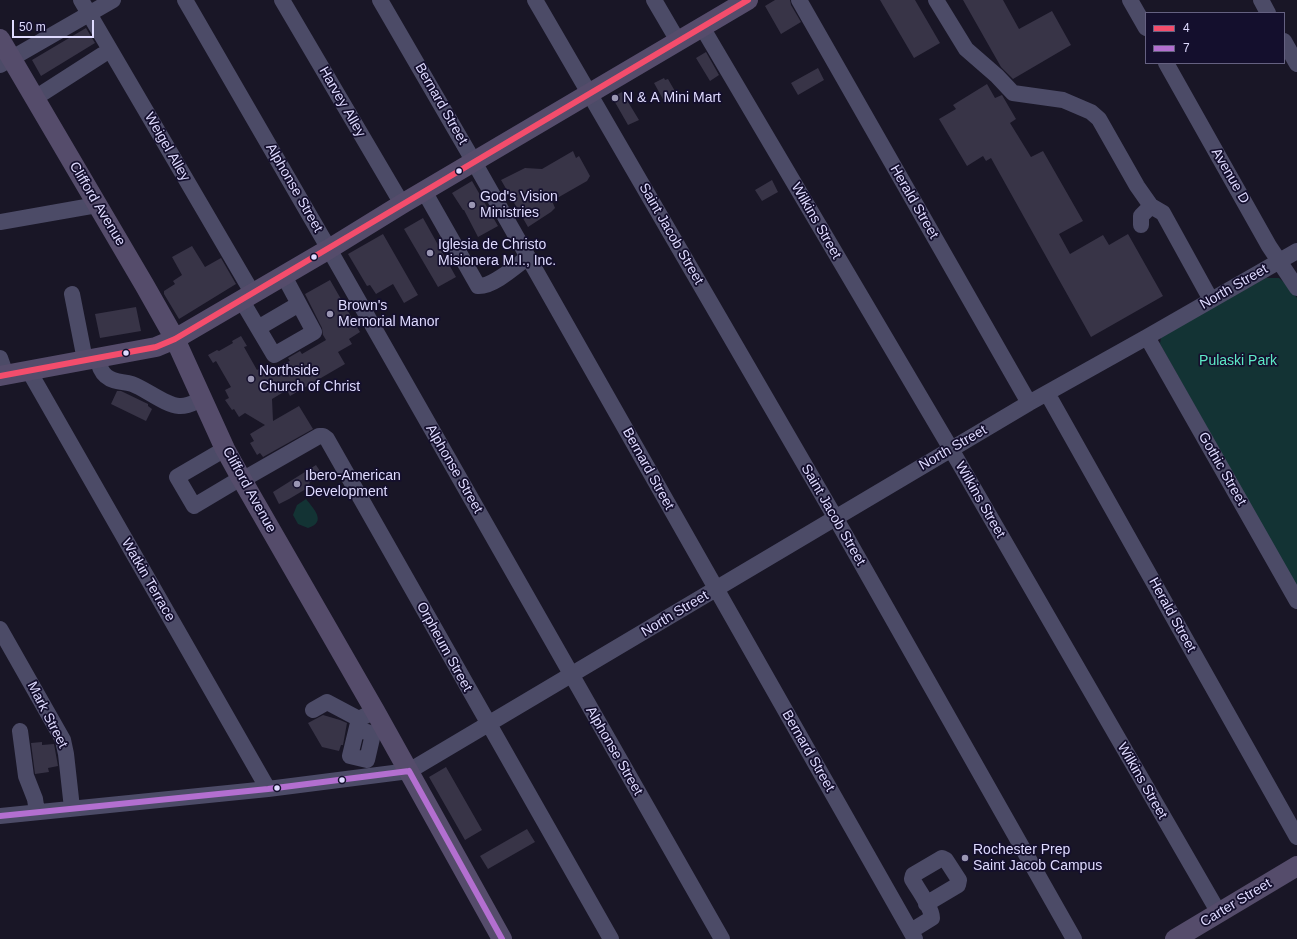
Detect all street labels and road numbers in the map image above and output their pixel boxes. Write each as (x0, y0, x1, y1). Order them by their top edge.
street label: Bernard Street (411, 60, 471, 148)
street label: Harvey Alley (315, 64, 369, 140)
street label: Weigel Alley (141, 110, 193, 184)
street label: Alphonse Street (262, 141, 326, 235)
street label: Avenue D (1207, 145, 1253, 207)
street label: Clifford Avenue (65, 159, 129, 249)
street label: Herald Street (886, 162, 942, 242)
street label: Saint Jacob Street (635, 180, 707, 288)
street label: Wilkins Street (787, 180, 845, 262)
street label: North Street (1197, 261, 1271, 313)
street label: Alphonse Street (422, 422, 486, 516)
street label: North Street (916, 422, 990, 474)
street label: Bernard Street (619, 425, 677, 513)
street label: Gothic Street (1194, 429, 1250, 509)
street label: Clifford Avenue (219, 444, 279, 536)
street label: Wilkins Street (951, 459, 1009, 541)
street label: Saint Jacob Street (797, 461, 869, 569)
street label: Watkin Terrace (118, 536, 178, 624)
street label: Herald Street (1145, 575, 1199, 655)
street label: North Street (638, 587, 712, 641)
street label: Orpheum Street (413, 599, 475, 695)
street label: Mark Street (23, 679, 71, 751)
street label: Alphonse Street (582, 704, 646, 798)
street label: Bernard Street (778, 707, 838, 795)
street label: Wilkins Street (1113, 740, 1171, 822)
street label: Carter Street (1197, 875, 1275, 931)

